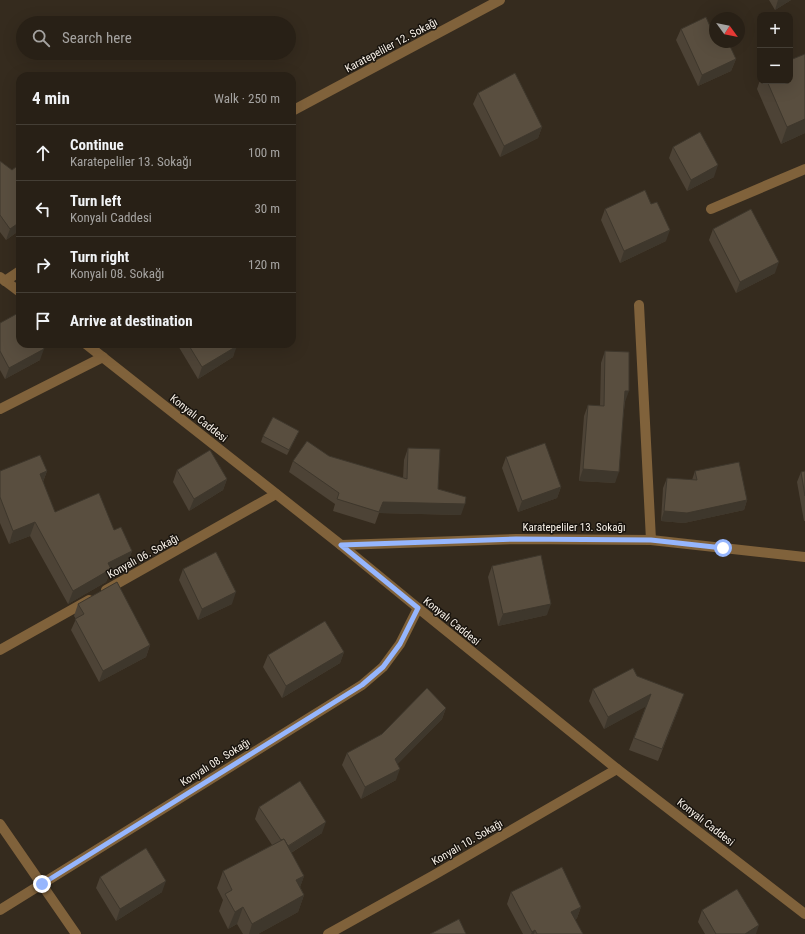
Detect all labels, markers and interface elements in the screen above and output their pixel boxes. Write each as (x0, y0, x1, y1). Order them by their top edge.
north arrow (709, 12, 745, 48)
map controls (757, 12, 793, 84)
button: + (757, 12, 793, 48)
search box (16, 16, 296, 60)
street label: Karatepeliler 12. Sokağı (343, 16, 440, 75)
icon: search (30, 27, 52, 49)
text: Search here (62, 29, 132, 47)
button: − (757, 48, 793, 84)
text: 4 min (32, 88, 70, 108)
text: Walk · 250 m (214, 91, 280, 106)
text: Continue (70, 136, 124, 154)
icon: ahead (32, 142, 54, 164)
text: 100 m (248, 145, 280, 160)
text: Karatepeliler 13. Sokağı (70, 154, 192, 169)
text: Turn left (70, 192, 121, 210)
icon: left (32, 198, 54, 220)
text: 30 m (254, 201, 280, 216)
text: Konyalı Caddesi (70, 210, 152, 225)
text: Turn right (70, 248, 129, 266)
icon: right (32, 254, 54, 276)
text: 120 m (248, 257, 280, 272)
text: Konyalı 08. Sokağı (70, 266, 164, 281)
icon: arrive (32, 310, 54, 332)
text: Arrive at destination (70, 312, 193, 330)
street label: Konyalı Caddesi (167, 392, 230, 445)
street label: Karatepeliler 13. Sokağı (522, 521, 626, 534)
street label: Konyalı 06. Sokağı (105, 531, 181, 581)
route start (714, 539, 732, 557)
street label: Konyalı Caddesi (421, 595, 483, 648)
street label: Konyalı 08. Sokağı (178, 736, 253, 789)
street label: Konyalı Caddesi (674, 796, 737, 849)
street label: Konyalı 10. Sokağı (429, 817, 505, 868)
route end (33, 875, 51, 893)

